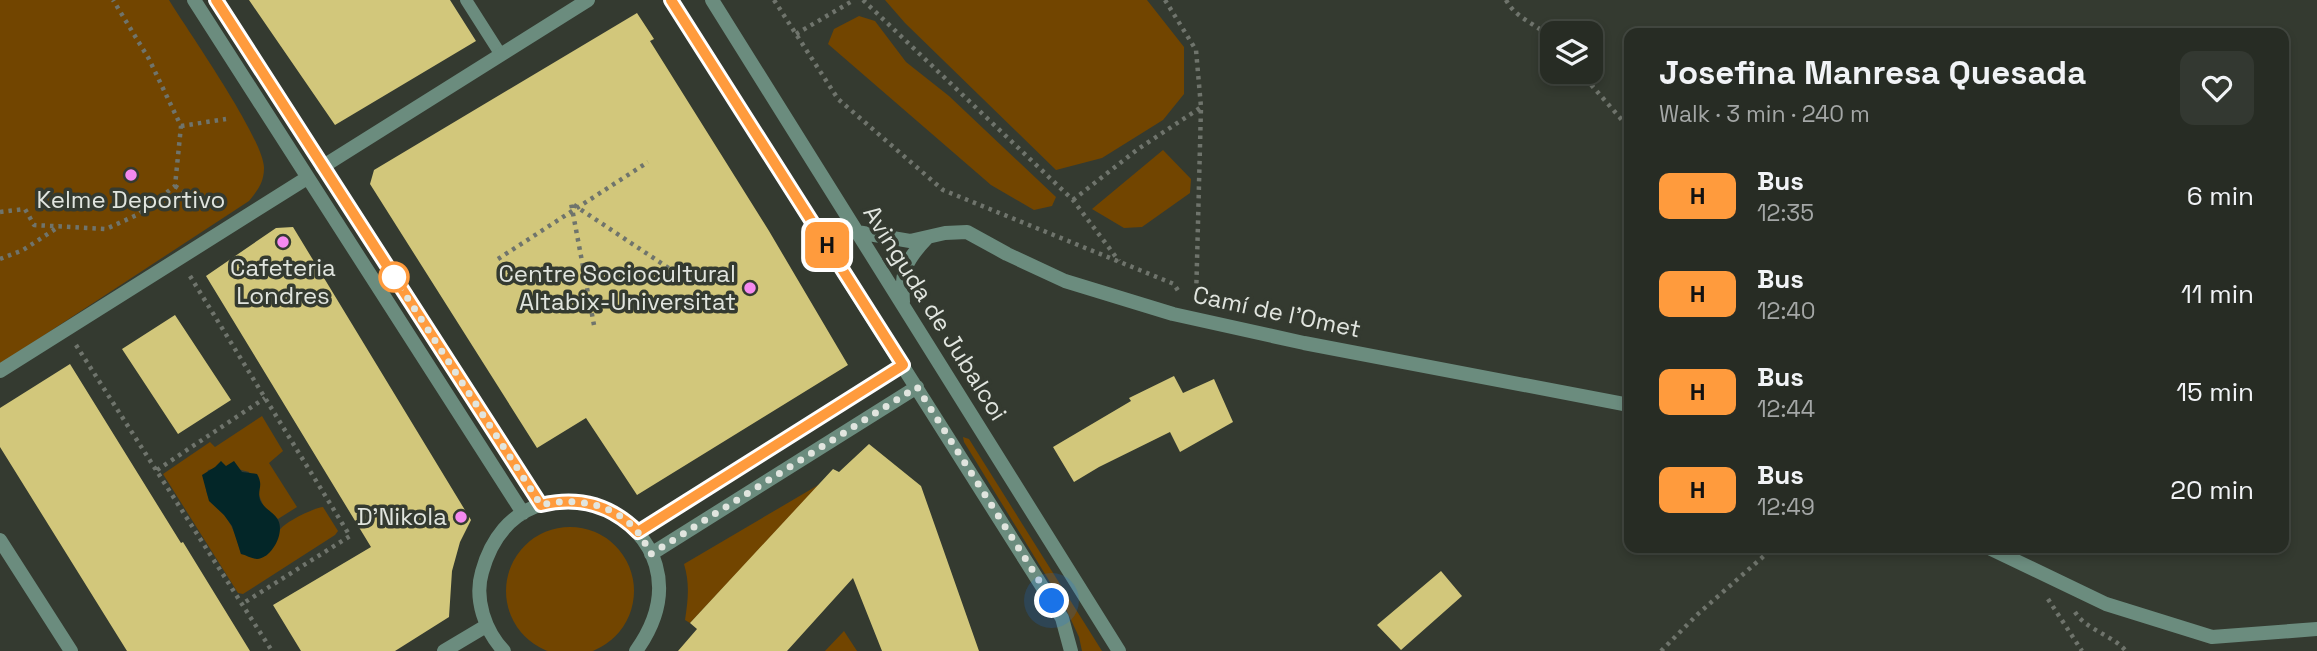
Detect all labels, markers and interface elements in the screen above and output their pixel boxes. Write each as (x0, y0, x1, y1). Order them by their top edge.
map controls (1540, 21, 1603, 84)
button: layers (1540, 21, 1603, 84)
button: heart (2180, 51, 2254, 125)
text: Josefina Manresa Quesada (1659, 52, 2086, 94)
text: Walk · 3 min · 240 m (1659, 99, 1870, 129)
text: Bus (1757, 164, 1804, 198)
marker: Kelme Deportivo (123, 167, 139, 183)
text: 6 min (2187, 179, 2254, 213)
text: H (1690, 180, 1705, 211)
place label: Kelme Deportivo (37, 184, 225, 215)
text: 12:35 (1757, 198, 1814, 228)
street label: Avinguda de Jubalcoi (857, 199, 1014, 426)
line badge: H (804, 222, 850, 268)
text: H (819, 229, 835, 260)
marker: Cafeteria Londres (275, 234, 291, 250)
place label: Cafeteria Londres (230, 252, 336, 311)
place label: Centre Sociocultural Altabix-Universitat (498, 258, 736, 317)
unlabelled marker (379, 262, 409, 292)
text: Bus (1757, 262, 1804, 296)
text: 11 min (2181, 277, 2254, 311)
text: H (1690, 278, 1705, 309)
street label: Camí de l'Omet (1190, 279, 1364, 344)
marker: Centre Sociocultural Altabix-Universitat (742, 280, 758, 296)
text: 12:40 (1757, 296, 1815, 326)
text: Bus (1757, 360, 1804, 394)
text: 15 min (2176, 375, 2254, 409)
text: H (1690, 376, 1705, 407)
text: 12:44 (1757, 394, 1815, 424)
text: Bus (1757, 458, 1804, 492)
text: 20 min (2170, 473, 2254, 507)
text: H (1690, 474, 1705, 505)
text: 12:49 (1757, 492, 1815, 522)
place label: D'Nikola (357, 501, 447, 532)
marker: D'Nikola (453, 509, 469, 525)
your location (1034, 583, 1069, 618)

